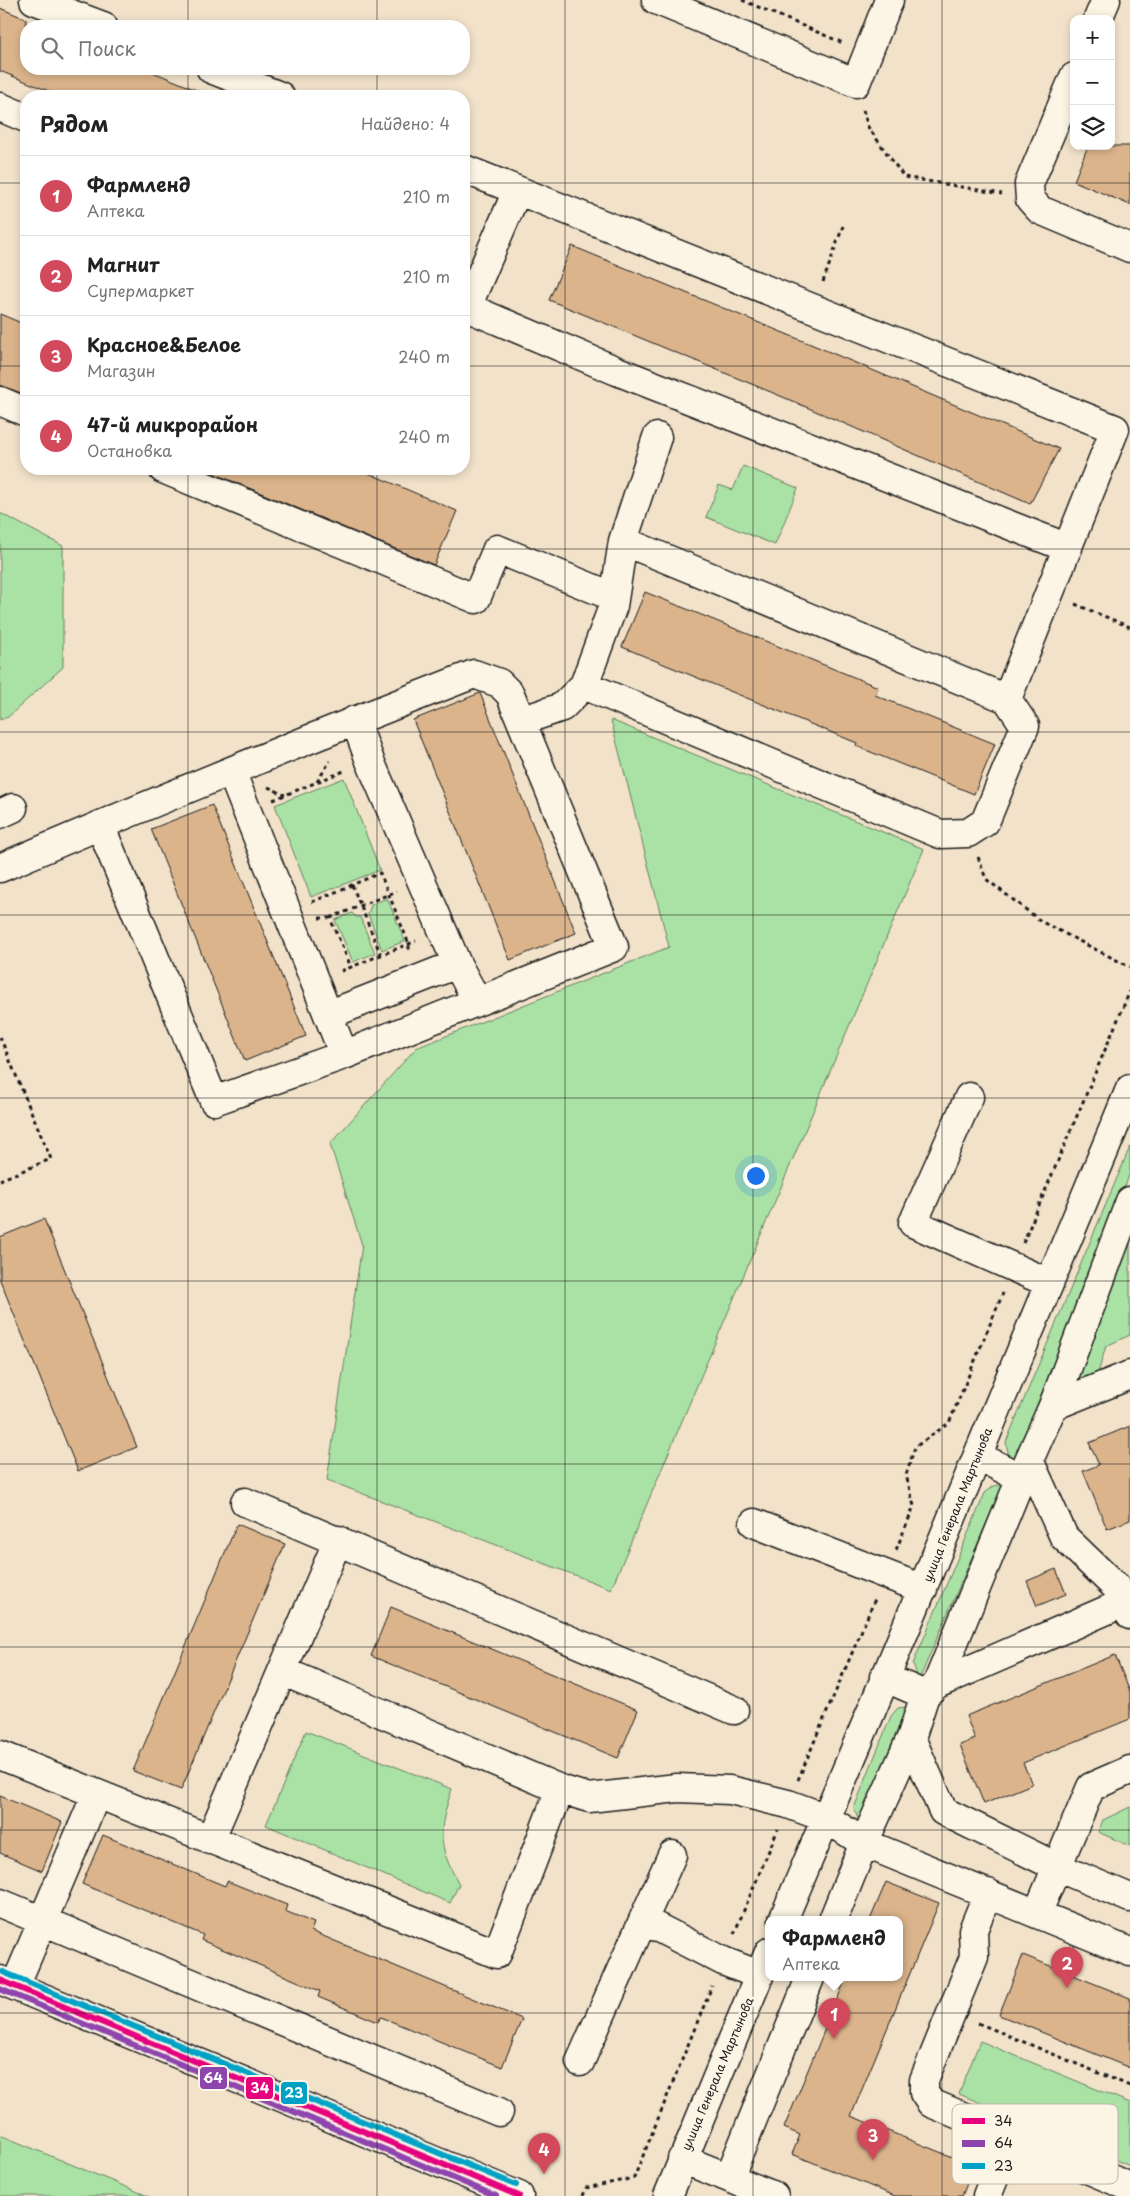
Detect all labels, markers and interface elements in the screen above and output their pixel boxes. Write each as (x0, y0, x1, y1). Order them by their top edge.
map controls (1070, 15, 1115, 150)
button: + (1070, 15, 1115, 60)
search box (20, 20, 470, 75)
icon: search (38, 34, 66, 62)
text: Поиск (78, 34, 136, 62)
button: − (1070, 60, 1115, 105)
button: layers (1070, 105, 1115, 150)
text: Рядом (40, 107, 108, 139)
text: Найдено: 4 (361, 111, 450, 135)
text: Фармленд (87, 170, 190, 198)
text: 1 (52, 184, 60, 208)
text: 210 m (402, 184, 450, 208)
text: Аптека (87, 198, 144, 222)
text: Магнит (87, 250, 159, 278)
text: 2 (50, 264, 62, 288)
text: 210 m (402, 264, 450, 288)
text: Супермаркет (87, 278, 194, 302)
text: Красное&Белое (87, 330, 241, 358)
text: 3 (51, 344, 61, 368)
text: 240 m (398, 344, 450, 368)
text: Магазин (87, 358, 156, 382)
text: 47-й микрорайон (87, 410, 258, 438)
text: 4 (51, 424, 61, 448)
text: 240 m (398, 424, 450, 448)
text: Остановка (87, 438, 172, 462)
your location (743, 1163, 769, 1189)
street label: улица Генерала Мартынова (918, 1424, 997, 1585)
popup (765, 1916, 903, 1981)
text: Фармленд (782, 1923, 886, 1951)
pin: 2 (1051, 1947, 1083, 1988)
text: Аптека (782, 1951, 840, 1975)
street label: улица Генерала Мартынова (677, 1994, 758, 2153)
pin: 1 (818, 1998, 850, 2039)
line badge: 64 (199, 2066, 228, 2090)
text: 64 (203, 2067, 223, 2088)
line badge: 34 (245, 2076, 274, 2100)
text: 34 (251, 2077, 270, 2098)
line badge: 23 (280, 2081, 308, 2105)
text: 23 (285, 2082, 303, 2103)
legend (952, 2104, 1118, 2184)
text: 34 (994, 2110, 1013, 2131)
pin: 3 (857, 2119, 889, 2160)
text: 64 (994, 2132, 1013, 2153)
pin: 4 (528, 2133, 560, 2174)
text: 23 (994, 2155, 1013, 2176)

